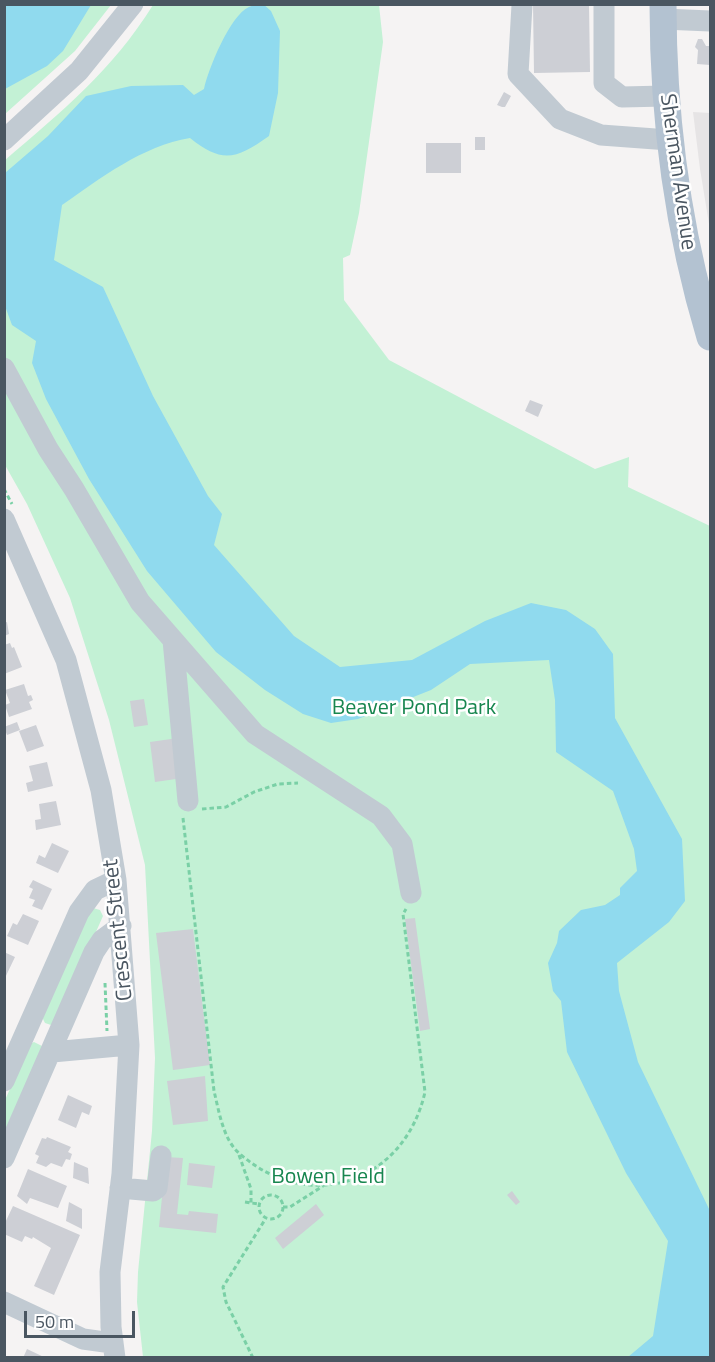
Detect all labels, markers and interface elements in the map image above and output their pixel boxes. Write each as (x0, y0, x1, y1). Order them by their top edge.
street label: Sherman Avenue (653, 92, 701, 252)
park label: Beaver Pond Park (332, 696, 496, 722)
street label: Crescent Street (98, 858, 140, 1002)
park label: Bowen Field (271, 1165, 385, 1191)
scale bar (27, 1299, 138, 1337)
text: 50 m (35, 1308, 74, 1335)

